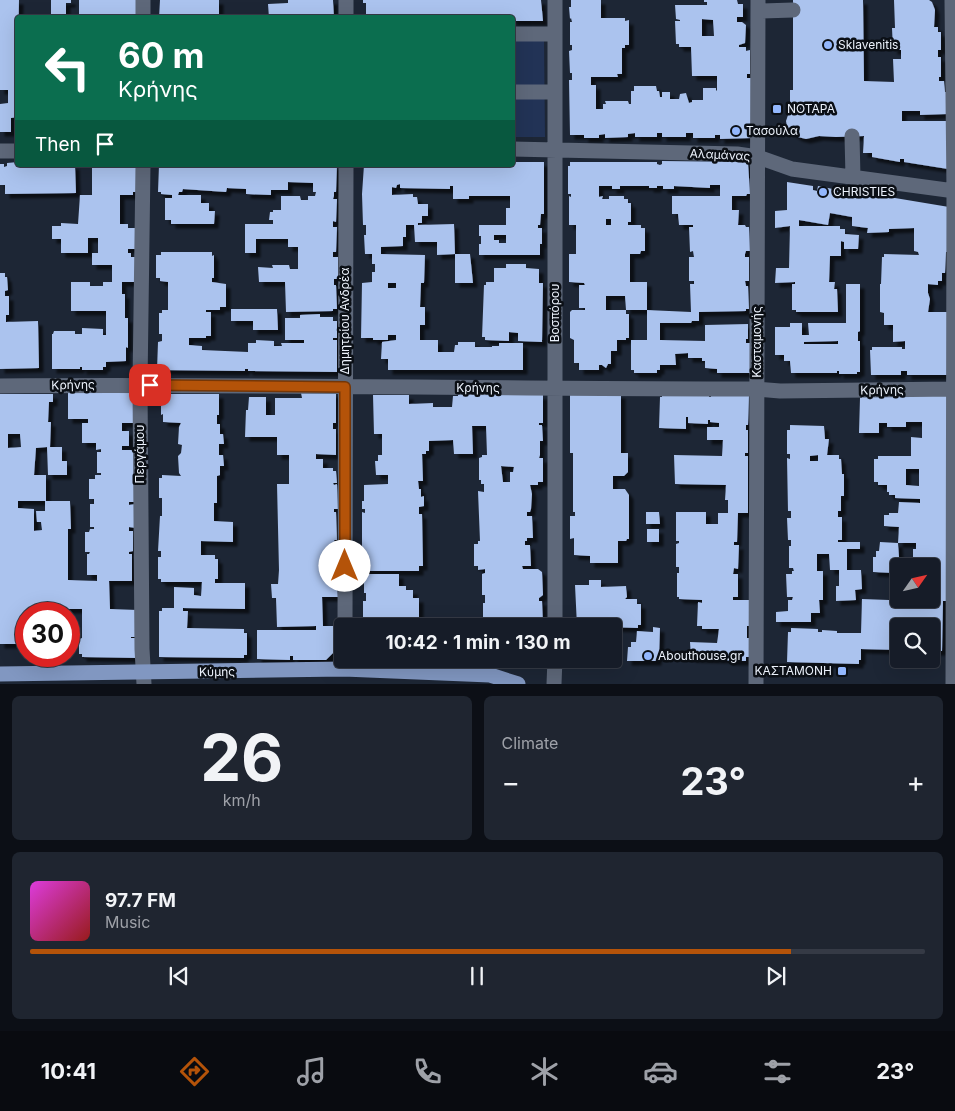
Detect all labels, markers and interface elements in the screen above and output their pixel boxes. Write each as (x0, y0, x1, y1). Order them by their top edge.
text: 60 m (118, 34, 205, 76)
icon: left (35, 35, 100, 100)
place label: Sklavenitis (838, 37, 898, 52)
marker: Sklavenitis (822, 39, 834, 51)
text: Κρήνης (118, 76, 198, 102)
place label: ΝΟΤΑΡΑ (787, 101, 835, 116)
marker: ΝΟΤΑΡΑ (771, 103, 783, 115)
place label: Τασούλα (746, 123, 798, 138)
marker: Τασούλα (730, 125, 742, 137)
icon: arrive (91, 130, 119, 158)
text: Then (35, 133, 81, 156)
street label: Αλαμάνας (689, 145, 751, 164)
place label: CHRISTIES (833, 184, 896, 199)
marker: CHRISTIES (817, 186, 829, 198)
street label: Δημητρίου Ανδρέα (337, 268, 352, 374)
street label: Βοσπόρου (547, 284, 562, 342)
street label: Κασταμονής (749, 306, 764, 378)
pin (129, 364, 171, 406)
icon: arrive (136, 371, 164, 399)
street label: Κρήνης (51, 377, 95, 392)
street label: Κρήνης (456, 380, 500, 395)
street label: Κρήνης (860, 382, 904, 397)
street label: Περγάμου (132, 425, 147, 483)
position arrow (318, 539, 370, 591)
north arrow (890, 558, 940, 608)
map controls (890, 558, 940, 668)
speed limit sign: 30 (15, 602, 80, 667)
button: search (890, 618, 940, 668)
text: 10:42 · 1 min · 130 m (386, 631, 570, 654)
place label: Abouthouse.gr (658, 648, 742, 663)
marker: Abouthouse.gr (642, 650, 654, 662)
place label: ΚΑΣΤΑΜΟΝΗ (754, 663, 832, 678)
street label: Κύμης (199, 664, 235, 679)
marker: ΚΑΣΤΑΜΟΝΗ (836, 665, 848, 677)
text: 26 (200, 718, 283, 797)
text: Climate (502, 733, 558, 753)
text: 23° (680, 758, 746, 804)
text: − (502, 765, 520, 799)
text: + (906, 765, 925, 799)
text: km/h (223, 790, 261, 810)
text: 97.7 FM (105, 889, 176, 912)
text: Music (105, 912, 150, 932)
icon: previous (165, 962, 193, 990)
icon: pause (463, 962, 491, 990)
icon: next (762, 962, 790, 990)
icon: directions (177, 1054, 212, 1089)
icon: music (294, 1054, 329, 1089)
icon: phone (410, 1054, 445, 1089)
icon: climate (527, 1054, 562, 1089)
icon: car (643, 1054, 678, 1089)
icon: filters (760, 1054, 795, 1089)
text: 10:41 (41, 1058, 96, 1084)
text: 23° (876, 1058, 914, 1084)

